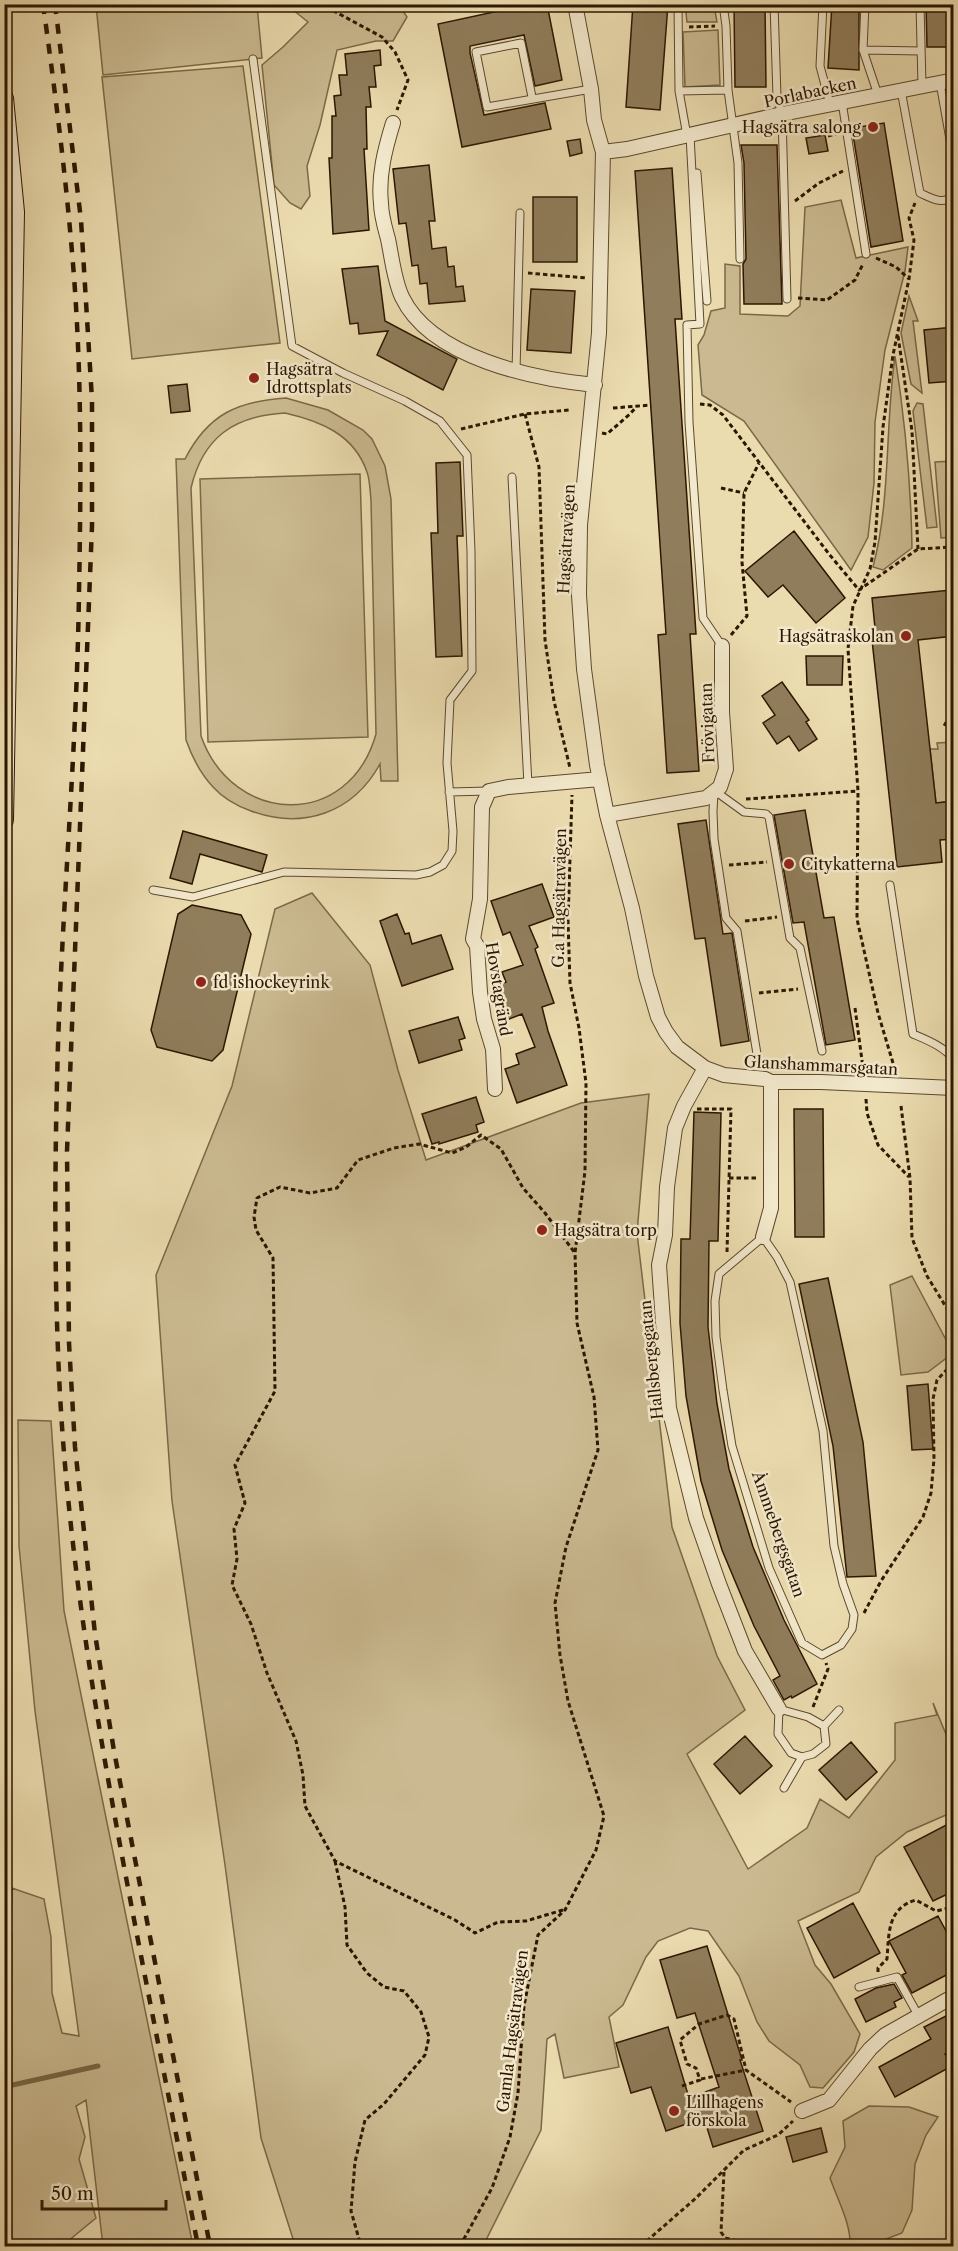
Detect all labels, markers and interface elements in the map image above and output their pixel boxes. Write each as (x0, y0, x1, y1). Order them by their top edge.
street label: Porlabacken (762, 72, 858, 112)
place label: Hagsätra salong (742, 117, 862, 137)
marker: Hagsätra salong (866, 120, 880, 134)
place label: Hagsätra Idrottsplats (266, 359, 352, 397)
marker: Hagsätra Idrottsplats (247, 371, 261, 385)
street label: Hagsätravägen (553, 483, 579, 595)
place label: Hagsätraskolan (779, 626, 894, 646)
marker: Hagsätraskolan (899, 629, 913, 643)
street label: Frövigatan (696, 682, 718, 764)
street label: G.a Hagsätravägen (548, 828, 570, 968)
place label: Citykatterna (801, 854, 896, 874)
marker: Citykatterna (782, 857, 796, 871)
street label: Hovstagränd (482, 940, 516, 1038)
place label: fd ishockeyrink (213, 972, 330, 992)
marker: fd ishockeyrink (194, 975, 208, 989)
street label: Glanshammarsgatan (743, 1051, 899, 1079)
place label: Hagsätra torp (554, 1220, 657, 1240)
marker: Hagsätra torp (535, 1223, 549, 1237)
street label: Hallsbergsgatan (635, 1299, 667, 1421)
street label: Åmmebergsgatan (748, 1467, 810, 1600)
street label: Gamla Hagsätravägen (492, 1949, 532, 2113)
place label: Lillhagens förskola (686, 2092, 764, 2130)
marker: Lillhagens förskola (667, 2104, 681, 2118)
scale bar (42, 2173, 166, 2211)
text: 50 m (51, 2183, 94, 2205)

